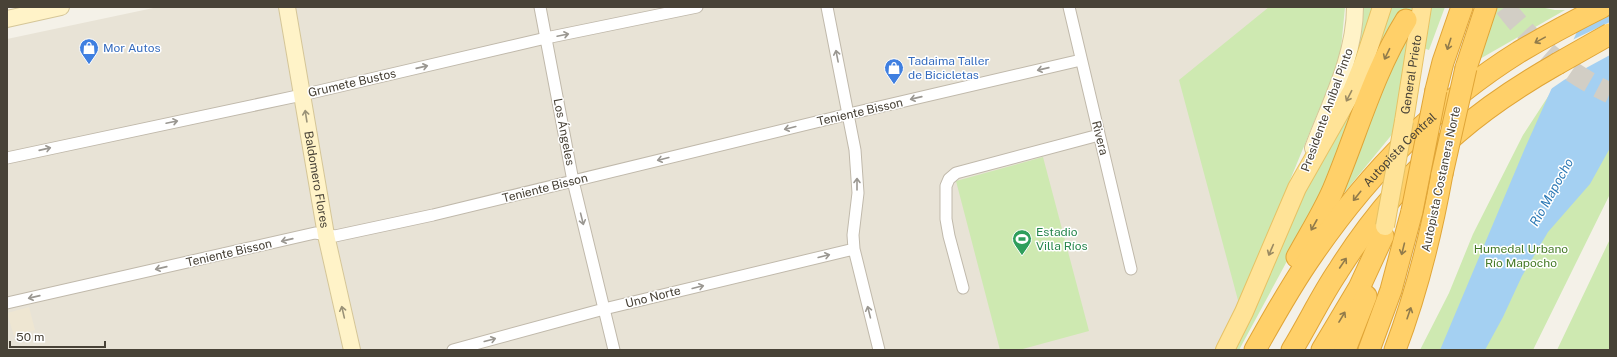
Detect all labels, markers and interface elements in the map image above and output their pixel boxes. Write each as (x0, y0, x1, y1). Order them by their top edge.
one-way arrow (556, 30, 569, 38)
street label: General Prieto (1398, 34, 1425, 115)
shop icon: Mor Autos (78, 37, 100, 65)
one-way arrow (1445, 37, 1452, 50)
one-way arrow (1534, 37, 1546, 45)
place label: Mor Autos (103, 41, 161, 55)
street label: Presidente Aníbal Pinto (1298, 46, 1356, 174)
one-way arrow (1383, 48, 1390, 60)
one-way arrow (833, 50, 841, 63)
place label: Tadaima Taller de Bicicletas (908, 54, 989, 82)
shop icon: Tadaima Taller de Bicicletas (883, 57, 905, 85)
one-way arrow (415, 63, 428, 70)
one-way arrow (1037, 65, 1050, 73)
street label: Grumete Bustos (307, 66, 397, 100)
one-way arrow (1345, 90, 1353, 102)
street label: Teniente Bisson (816, 95, 904, 129)
one-way arrow (910, 95, 923, 103)
street label: Los Ángeles (551, 97, 577, 167)
street label: Autopista Costanera Norte (1419, 105, 1463, 253)
one-way arrow (302, 109, 310, 122)
street label: Autopista Central (1360, 110, 1439, 190)
one-way arrow (165, 118, 178, 126)
street label: Rivera (1089, 119, 1111, 157)
one-way arrow (783, 125, 796, 133)
street label: Baldomero Flores (301, 130, 332, 229)
one-way arrow (38, 145, 51, 153)
one-way arrow (657, 155, 670, 163)
water label: Río Mapocho (1527, 156, 1576, 229)
street label: Teniente Bisson (501, 171, 589, 205)
one-way arrow (854, 178, 861, 191)
one-way arrow (1352, 191, 1361, 201)
one-way arrow (579, 212, 587, 225)
one-way arrow (1310, 219, 1318, 231)
place label: Estadio Villa Ríos (1036, 225, 1087, 253)
sports icon: Estadio Villa Ríos (1011, 228, 1033, 256)
street label: Teniente Bisson (185, 236, 273, 270)
one-way arrow (281, 236, 294, 244)
one-way arrow (1399, 242, 1406, 255)
park label: Humedal Urbano Río Mapocho (1474, 242, 1568, 270)
one-way arrow (1267, 243, 1274, 255)
one-way arrow (817, 251, 830, 259)
one-way arrow (1339, 258, 1347, 269)
one-way arrow (154, 265, 167, 273)
one-way arrow (691, 282, 704, 290)
street label: Uno Norte (624, 283, 682, 311)
one-way arrow (28, 293, 41, 301)
one-way arrow (339, 306, 347, 319)
one-way arrow (865, 306, 873, 319)
one-way arrow (1405, 308, 1413, 320)
one-way arrow (1338, 312, 1346, 323)
scale bar (10, 323, 105, 349)
text: 50 m (16, 330, 44, 344)
one-way arrow (484, 336, 497, 343)

